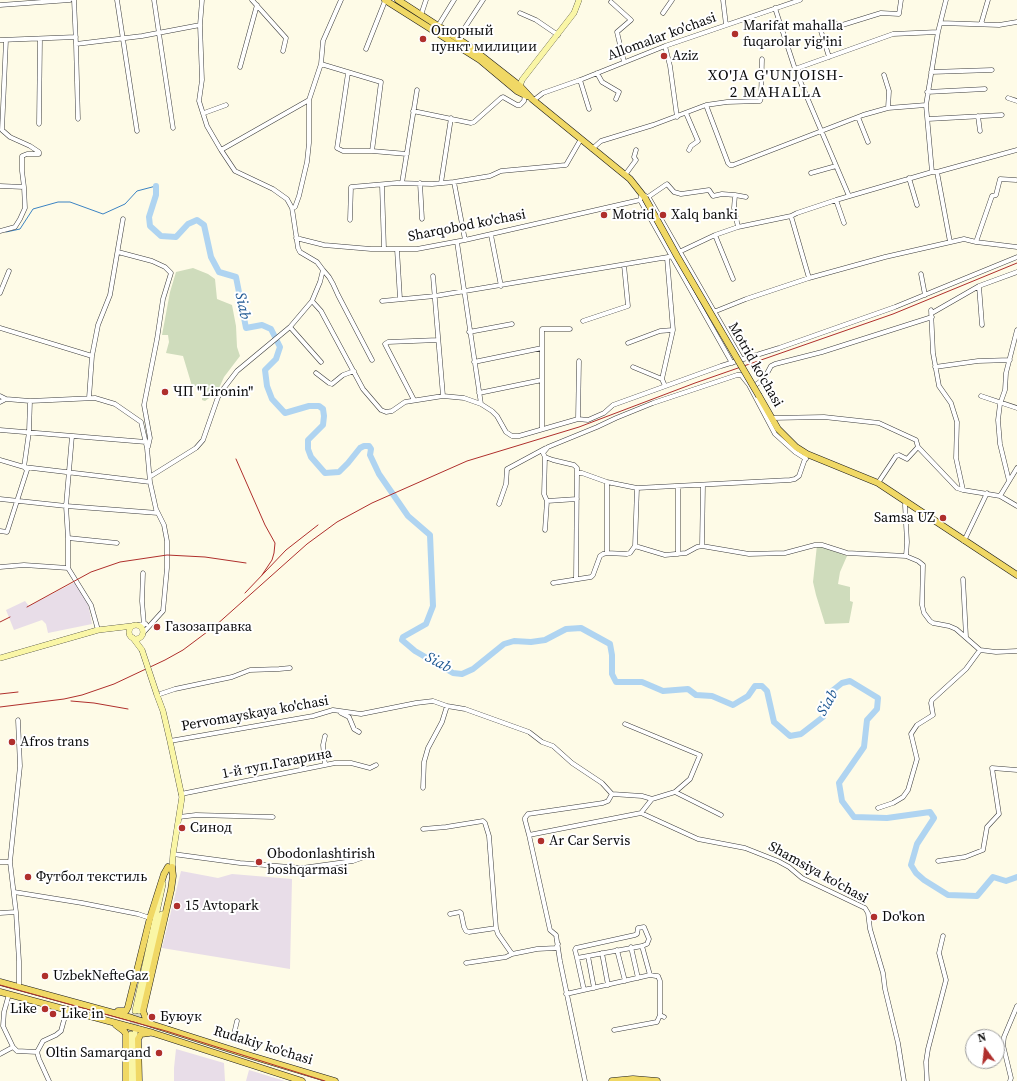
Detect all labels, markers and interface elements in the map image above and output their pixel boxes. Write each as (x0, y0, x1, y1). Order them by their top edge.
street label: Allomalar ko'chasi (605, 10, 719, 64)
place label: Marifat mahalla fuqarolar yig'ini (743, 18, 843, 50)
place label: Опорный пункт милиции (431, 23, 537, 56)
marker: Marifat mahalla fuqarolar yig'ini (730, 29, 740, 39)
marker: Опорный пункт милиции (418, 34, 428, 44)
place label: Aziz (672, 48, 698, 64)
marker: Aziz (659, 51, 669, 61)
district label: XO'JA G'UNJOISH- 2 MAHALLA (708, 67, 844, 102)
street label: Sharqobod ko'chasi (407, 206, 527, 246)
place label: Motrid (612, 207, 654, 223)
place label: Xalq banki (671, 207, 738, 223)
marker: Motrid (599, 210, 609, 220)
marker: Xalq banki (658, 210, 668, 220)
water label: Siab (230, 291, 254, 321)
street label: Motrid ko'chasi (724, 320, 786, 410)
place label: ЧП "Lironin" (173, 384, 253, 400)
marker: ЧП "Lironin" (160, 387, 170, 397)
place label: Samsa UZ (874, 510, 935, 526)
marker: Samsa UZ (938, 513, 948, 523)
place label: Газозаправка (165, 619, 252, 635)
marker: Газозаправка (152, 622, 162, 632)
water label: Siab (422, 649, 454, 677)
water label: Siab (813, 687, 843, 719)
street label: Pervomayskaya ko'chasi (180, 693, 330, 735)
place label: Afros trans (20, 734, 89, 750)
marker: Afros trans (7, 737, 17, 747)
street label: 1-й туп.Гагарина (220, 745, 334, 783)
place label: Синод (190, 820, 232, 836)
marker: Синод (177, 823, 187, 833)
place label: Ar Car Servis (549, 833, 630, 849)
marker: Ar Car Servis (536, 836, 546, 846)
street label: Shamsiya ko'chasi (765, 839, 871, 907)
place label: Obodonlashtirish boshqarmasi (267, 846, 375, 878)
marker: Obodonlashtirish boshqarmasi (254, 857, 264, 867)
place label: Футбол текстиль (36, 869, 147, 885)
marker: Футбол текстиль (23, 872, 33, 882)
place label: 15 Avtopark (185, 898, 259, 914)
marker: 15 Avtopark (172, 901, 182, 911)
place label: Do'kon (882, 909, 925, 925)
marker: Do'kon (869, 912, 879, 922)
place label: UzbekNefteGaz (53, 968, 148, 984)
marker: UzbekNefteGaz (40, 971, 50, 981)
place label: Like (10, 1001, 37, 1017)
marker: Like (40, 1004, 50, 1014)
place label: Like in (61, 1006, 104, 1022)
marker: Like in (48, 1009, 58, 1019)
place label: Буюук (160, 1009, 202, 1025)
marker: Буюук (147, 1012, 157, 1022)
street label: Rudakiy ko'chasi (211, 1023, 315, 1069)
north arrow (965, 1029, 1005, 1069)
text: N (976, 1030, 988, 1046)
place label: Oltin Samarqand (46, 1045, 151, 1061)
marker: Oltin Samarqand (154, 1048, 164, 1058)

